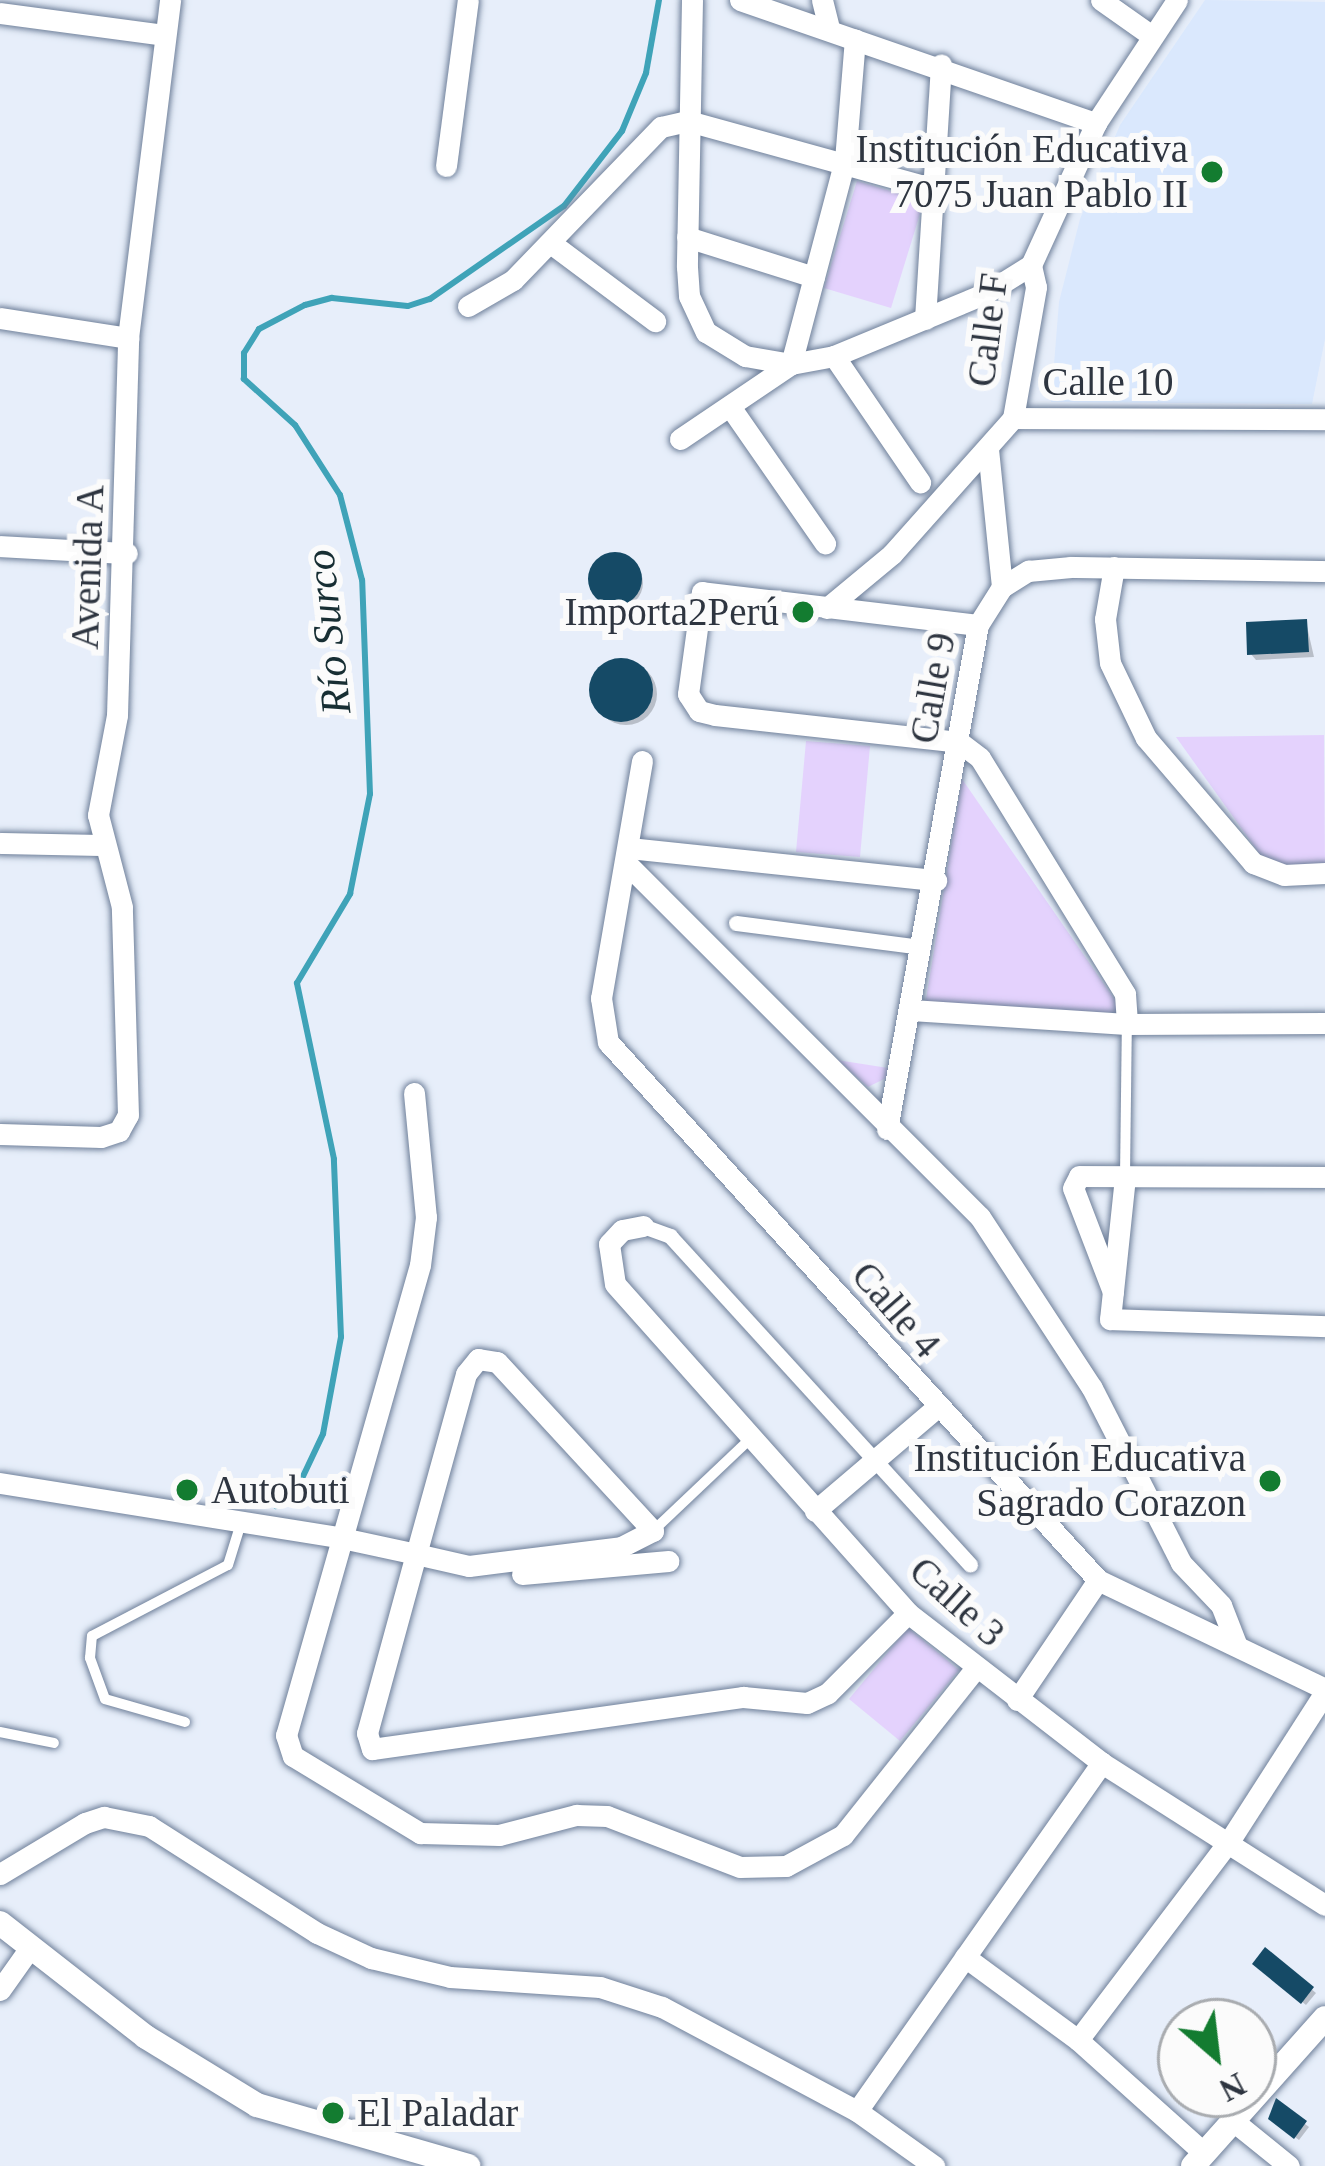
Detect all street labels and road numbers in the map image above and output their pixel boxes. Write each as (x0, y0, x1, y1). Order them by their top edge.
street label: Calle F (958, 271, 1018, 389)
street label: Calle 10 (1042, 359, 1174, 405)
street label: Avenida A (62, 483, 114, 651)
street label: Calle 9 (900, 629, 966, 747)
street label: Calle 4 (842, 1253, 950, 1367)
street label: Calle 3 (900, 1547, 1014, 1657)

